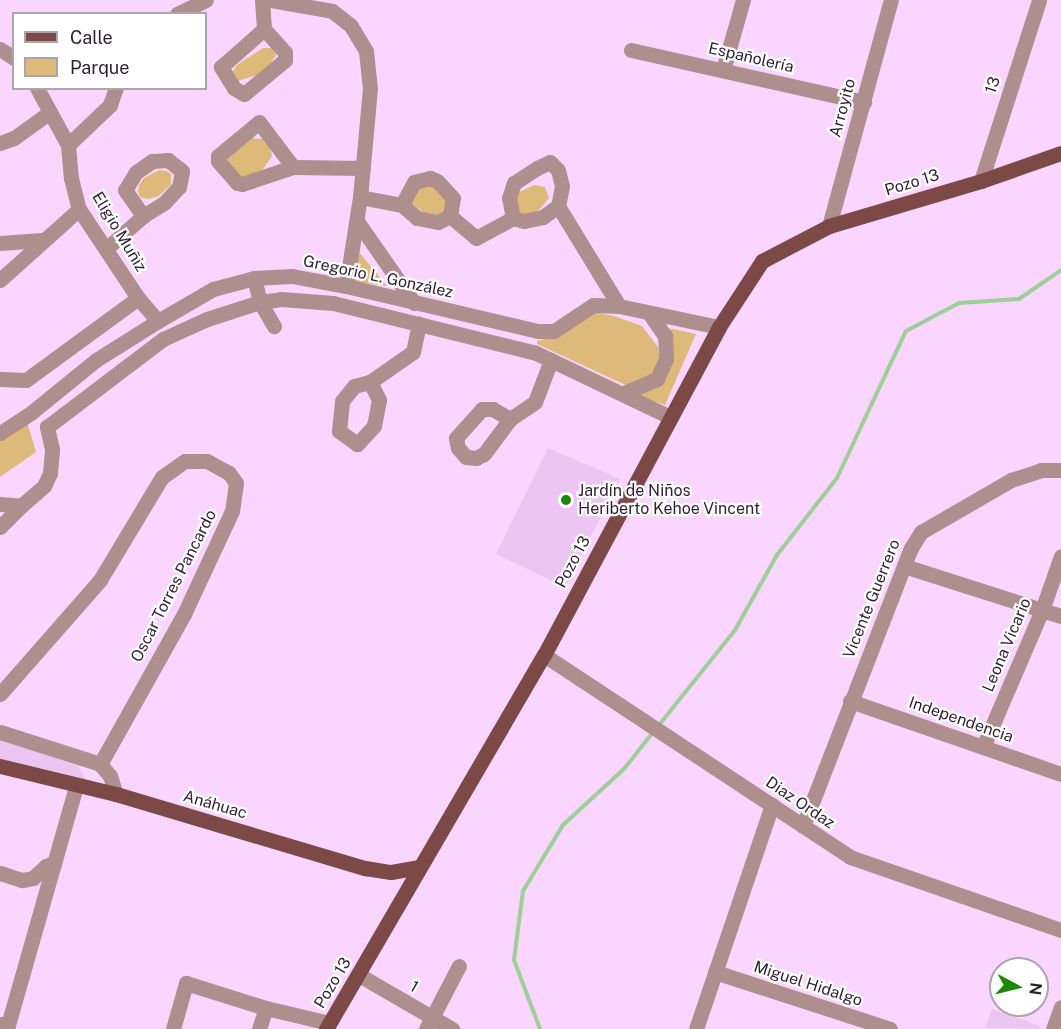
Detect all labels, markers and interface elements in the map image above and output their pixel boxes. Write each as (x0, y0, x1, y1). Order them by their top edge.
legend (12, 12, 207, 90)
text: Calle (70, 27, 113, 48)
street label: Españolería (707, 39, 795, 77)
text: Parque (70, 57, 130, 78)
street label: 13 (981, 74, 1005, 96)
street label: Arroyito (826, 76, 860, 140)
street label: Pozo 13 (882, 166, 942, 200)
street label: Eligio Muñiz (88, 189, 150, 275)
street label: Gregorio L. González (301, 252, 455, 302)
place label: Jardín de Niños Heriberto Kehoe Vincent (578, 481, 761, 519)
marker: Jardín de Niños Heriberto Kehoe Vincent (559, 493, 573, 507)
street label: Oscar Torres Pancardo (127, 507, 221, 665)
street label: Pozo 13 (551, 533, 595, 591)
street label: Vicente Guerrero (839, 537, 905, 661)
street label: Leona Vicario (979, 595, 1035, 695)
street label: Independencia (906, 693, 1016, 747)
street label: Diaz Ordaz (762, 773, 838, 833)
street label: Anáhuac (181, 787, 249, 823)
street label: Pozo 13 (310, 954, 356, 1012)
street label: Miguel Hidalgo (751, 957, 865, 1011)
north arrow (989, 957, 1049, 1017)
street label: 1 (406, 977, 422, 997)
text: N (1025, 982, 1046, 996)

